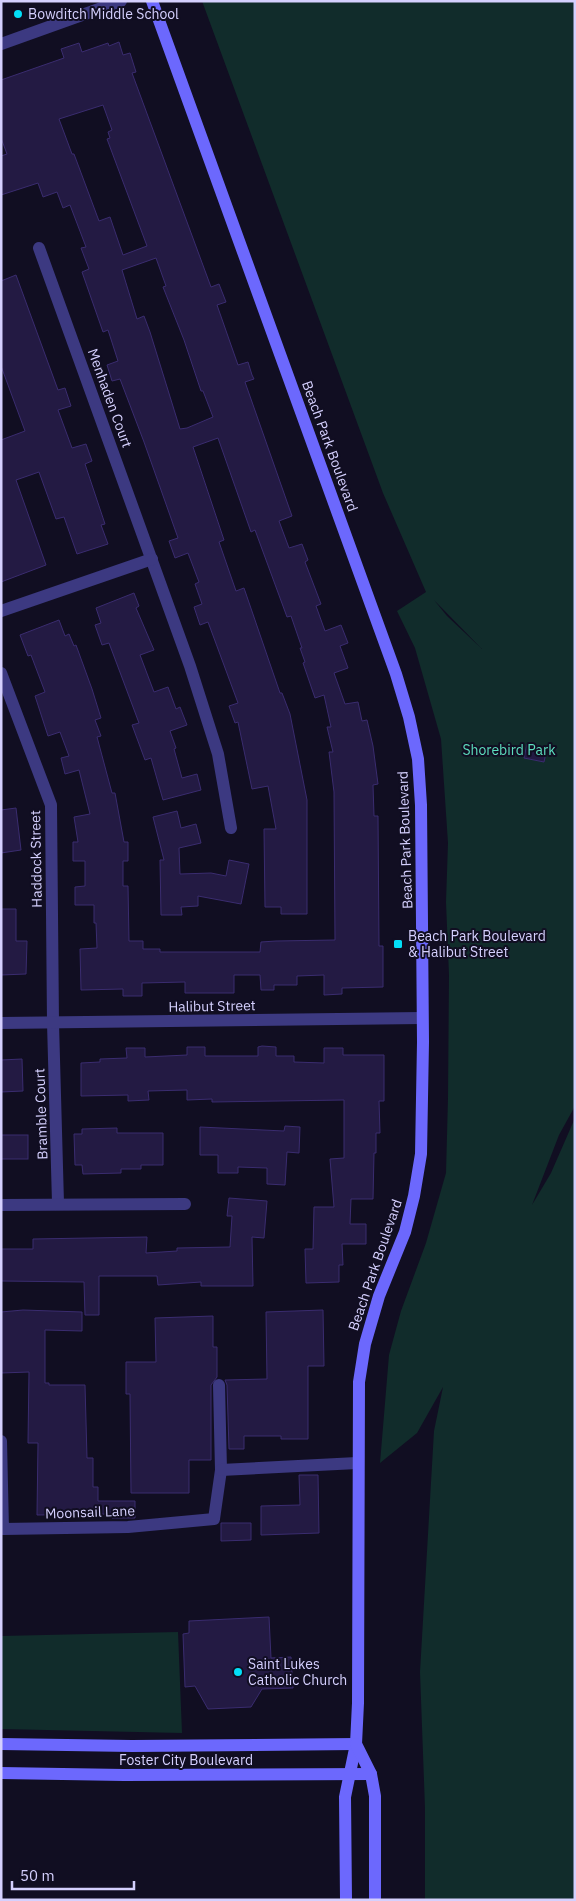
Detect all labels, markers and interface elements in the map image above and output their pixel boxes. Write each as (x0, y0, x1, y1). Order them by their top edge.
place label: Bowditch Middle School (28, 5, 179, 23)
marker: Bowditch Middle School (12, 8, 24, 20)
street label: Menhaden Court (84, 346, 136, 450)
street label: Beach Park Boulevard (298, 378, 362, 514)
park label: Shorebird Park (462, 741, 556, 759)
street label: Beach Park Boulevard (394, 771, 416, 909)
street label: Haddock Street (26, 810, 46, 908)
place label: Beach Park Boulevard & Halibut Street (408, 927, 546, 961)
marker: Beach Park Boulevard & Halibut Street (392, 938, 404, 950)
street label: Halibut Street (168, 996, 256, 1016)
street label: Bramble Court (30, 1068, 52, 1160)
street label: Beach Park Boulevard (344, 1197, 406, 1333)
street label: Moonsail Lane (45, 1501, 136, 1523)
place label: Saint Lukes Catholic Church (248, 1655, 347, 1689)
marker: Saint Lukes Catholic Church (232, 1666, 244, 1678)
street label: Foster City Boulevard (119, 1751, 253, 1769)
scale bar (12, 1858, 135, 1890)
text: 50 m (20, 1866, 55, 1885)

